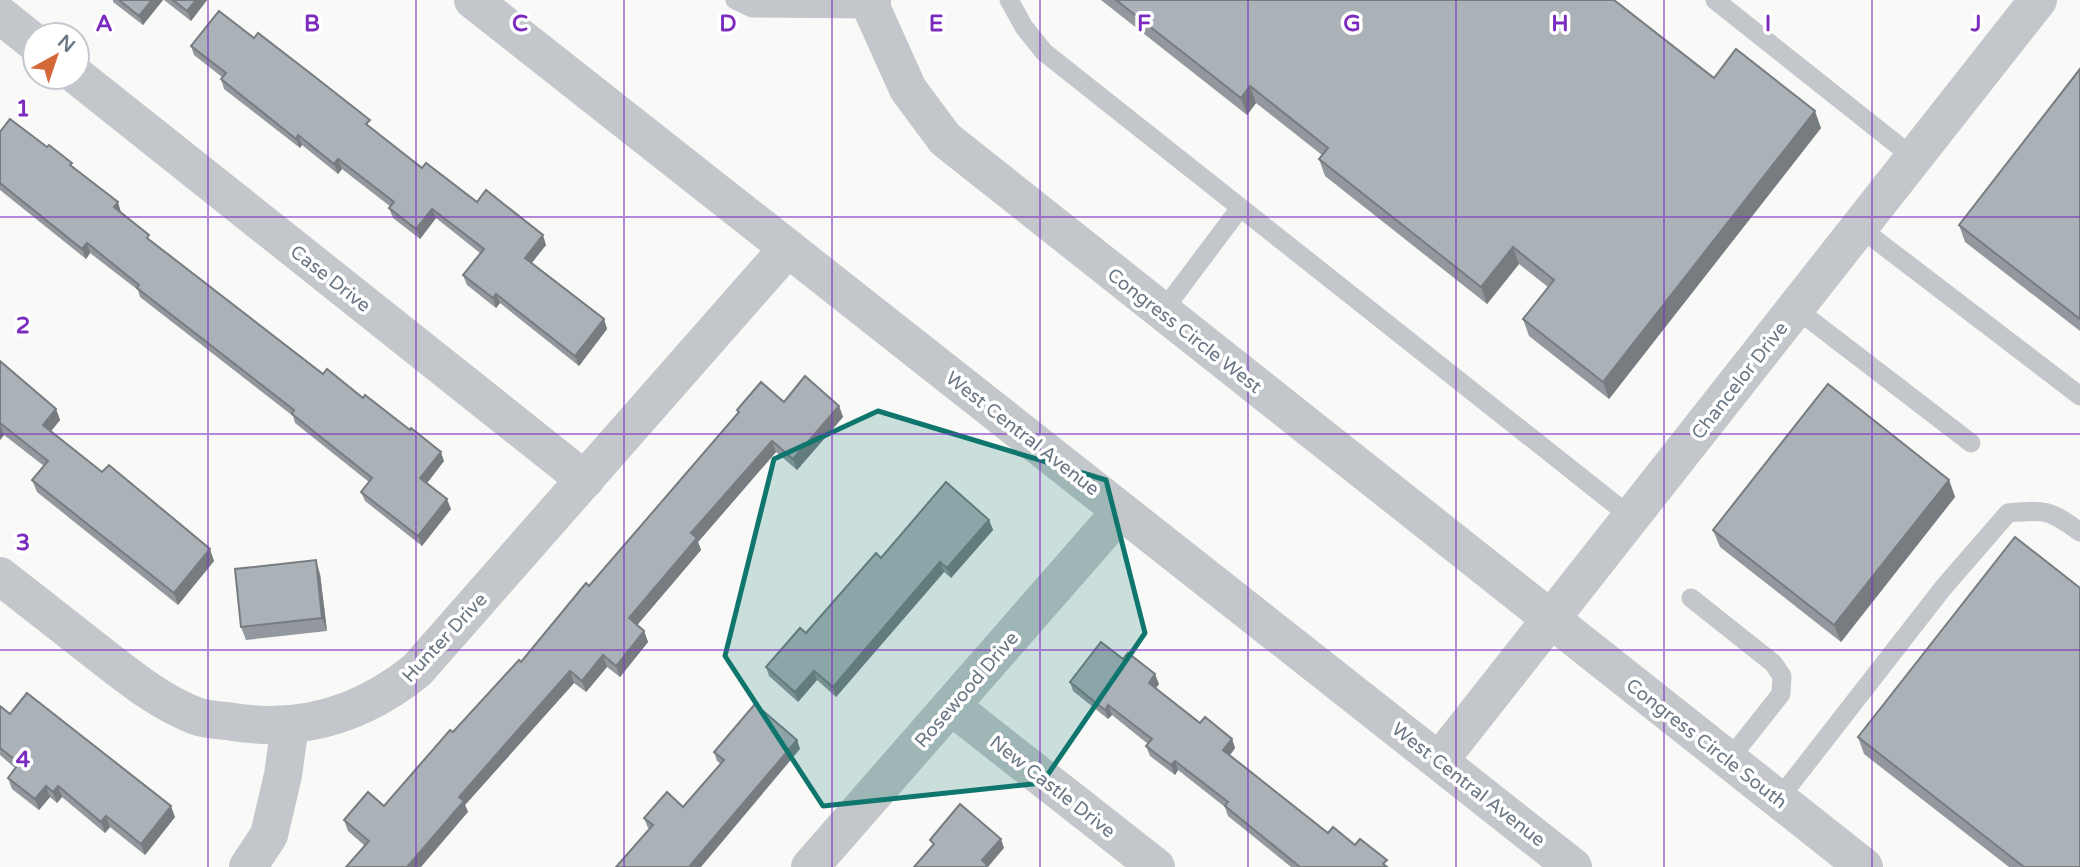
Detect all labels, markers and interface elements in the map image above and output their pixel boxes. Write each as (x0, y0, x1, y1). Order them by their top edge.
text: A (95, 10, 113, 38)
text: B (304, 10, 320, 38)
text: C (512, 10, 528, 38)
text: D (719, 10, 737, 38)
text: E (929, 10, 943, 38)
text: F (1137, 10, 1151, 38)
text: G (1343, 10, 1361, 38)
text: H (1551, 10, 1569, 38)
text: I (1765, 10, 1771, 38)
text: J (1970, 10, 1981, 38)
north arrow (21, 21, 91, 91)
text: N (53, 30, 79, 57)
text: 1 (16, 95, 30, 123)
street label: Case Drive (286, 241, 375, 317)
street label: Congress Circle West (1103, 264, 1266, 398)
text: 2 (16, 312, 30, 340)
street label: Chancelor Drive (1687, 317, 1793, 444)
street label: West Central Avenue (941, 367, 1103, 500)
text: 3 (16, 529, 30, 557)
street label: Hunter Drive (398, 589, 492, 687)
street label: Rosewood Drive (910, 627, 1023, 752)
street label: Congress Circle South (1622, 674, 1791, 813)
street label: West Central Avenue (1387, 718, 1549, 851)
street label: New Castle Drive (985, 731, 1119, 843)
text: 4 (16, 746, 31, 774)

